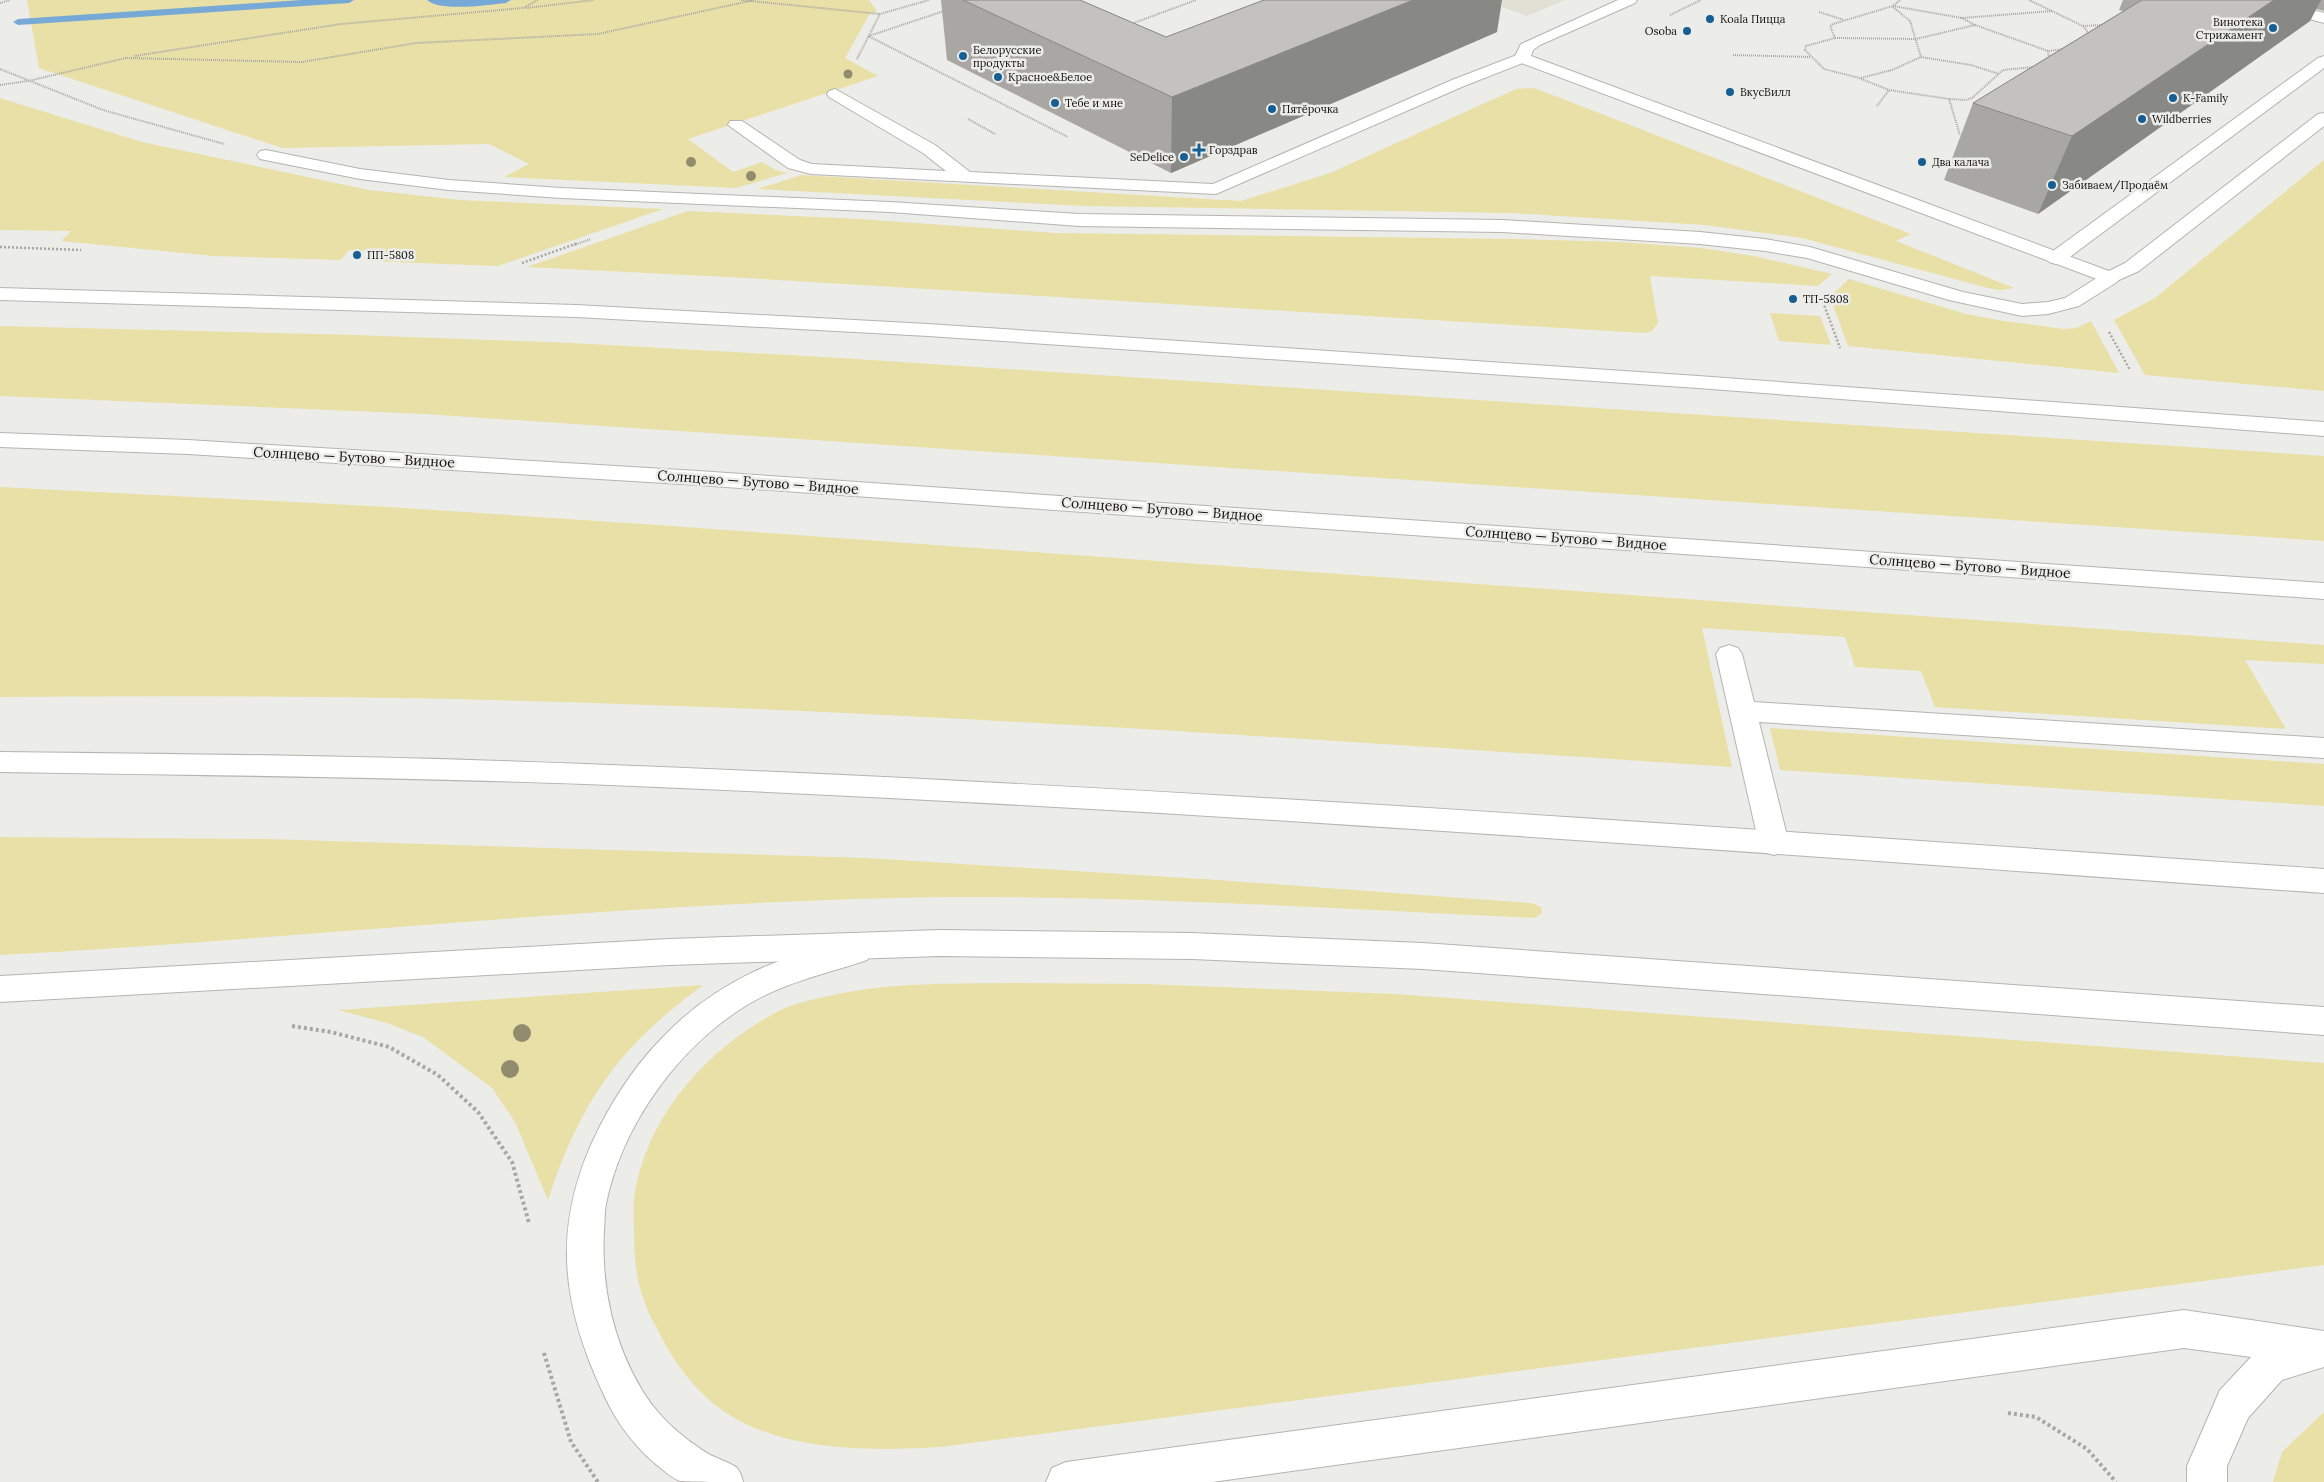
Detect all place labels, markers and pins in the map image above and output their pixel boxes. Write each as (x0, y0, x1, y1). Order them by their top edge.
place label: Koala Пицца (1720, 12, 1786, 26)
marker: Koala Пицца (1704, 13, 1716, 25)
place label: Винотека Стрижамент (2196, 15, 2264, 42)
marker: Винотека Стрижамент (2267, 22, 2279, 34)
place label: Osoba (1645, 24, 1677, 38)
marker: Osoba (1681, 25, 1693, 37)
place label: Белорусские продукты (973, 43, 1041, 70)
marker: Белорусские продукты (957, 50, 969, 62)
place label: Красное&Белое (1008, 70, 1092, 84)
marker: Красное&Белое (992, 71, 1004, 83)
place label: ВкусВилл (1740, 85, 1791, 99)
marker: ВкусВилл (1724, 86, 1736, 98)
place label: K-Family (2183, 91, 2228, 105)
marker: K-Family (2167, 92, 2179, 104)
place label: Тебе и мне (1065, 96, 1123, 110)
marker: Тебе и мне (1049, 97, 1061, 109)
place label: Пятёрочка (1282, 102, 1339, 116)
marker: Пятёрочка (1266, 103, 1278, 115)
place label: Wildberries (2152, 112, 2211, 126)
marker: Wildberries (2136, 113, 2148, 125)
place label: Горздрав (1209, 143, 1258, 157)
marker: Горздрав (1193, 144, 1205, 156)
place label: SeDelice (1130, 150, 1174, 164)
marker: SeDelice (1178, 151, 1190, 163)
place label: Два калача (1932, 155, 1990, 169)
marker: Два калача (1916, 156, 1928, 168)
place label: Забиваем/Продаём (2062, 178, 2168, 193)
marker: Забиваем/Продаём (2046, 179, 2058, 191)
place label: ПП-5808 (367, 248, 414, 262)
marker: ПП-5808 (351, 249, 363, 261)
place label: ТП-5808 (1803, 292, 1849, 306)
marker: ТП-5808 (1787, 293, 1799, 305)

